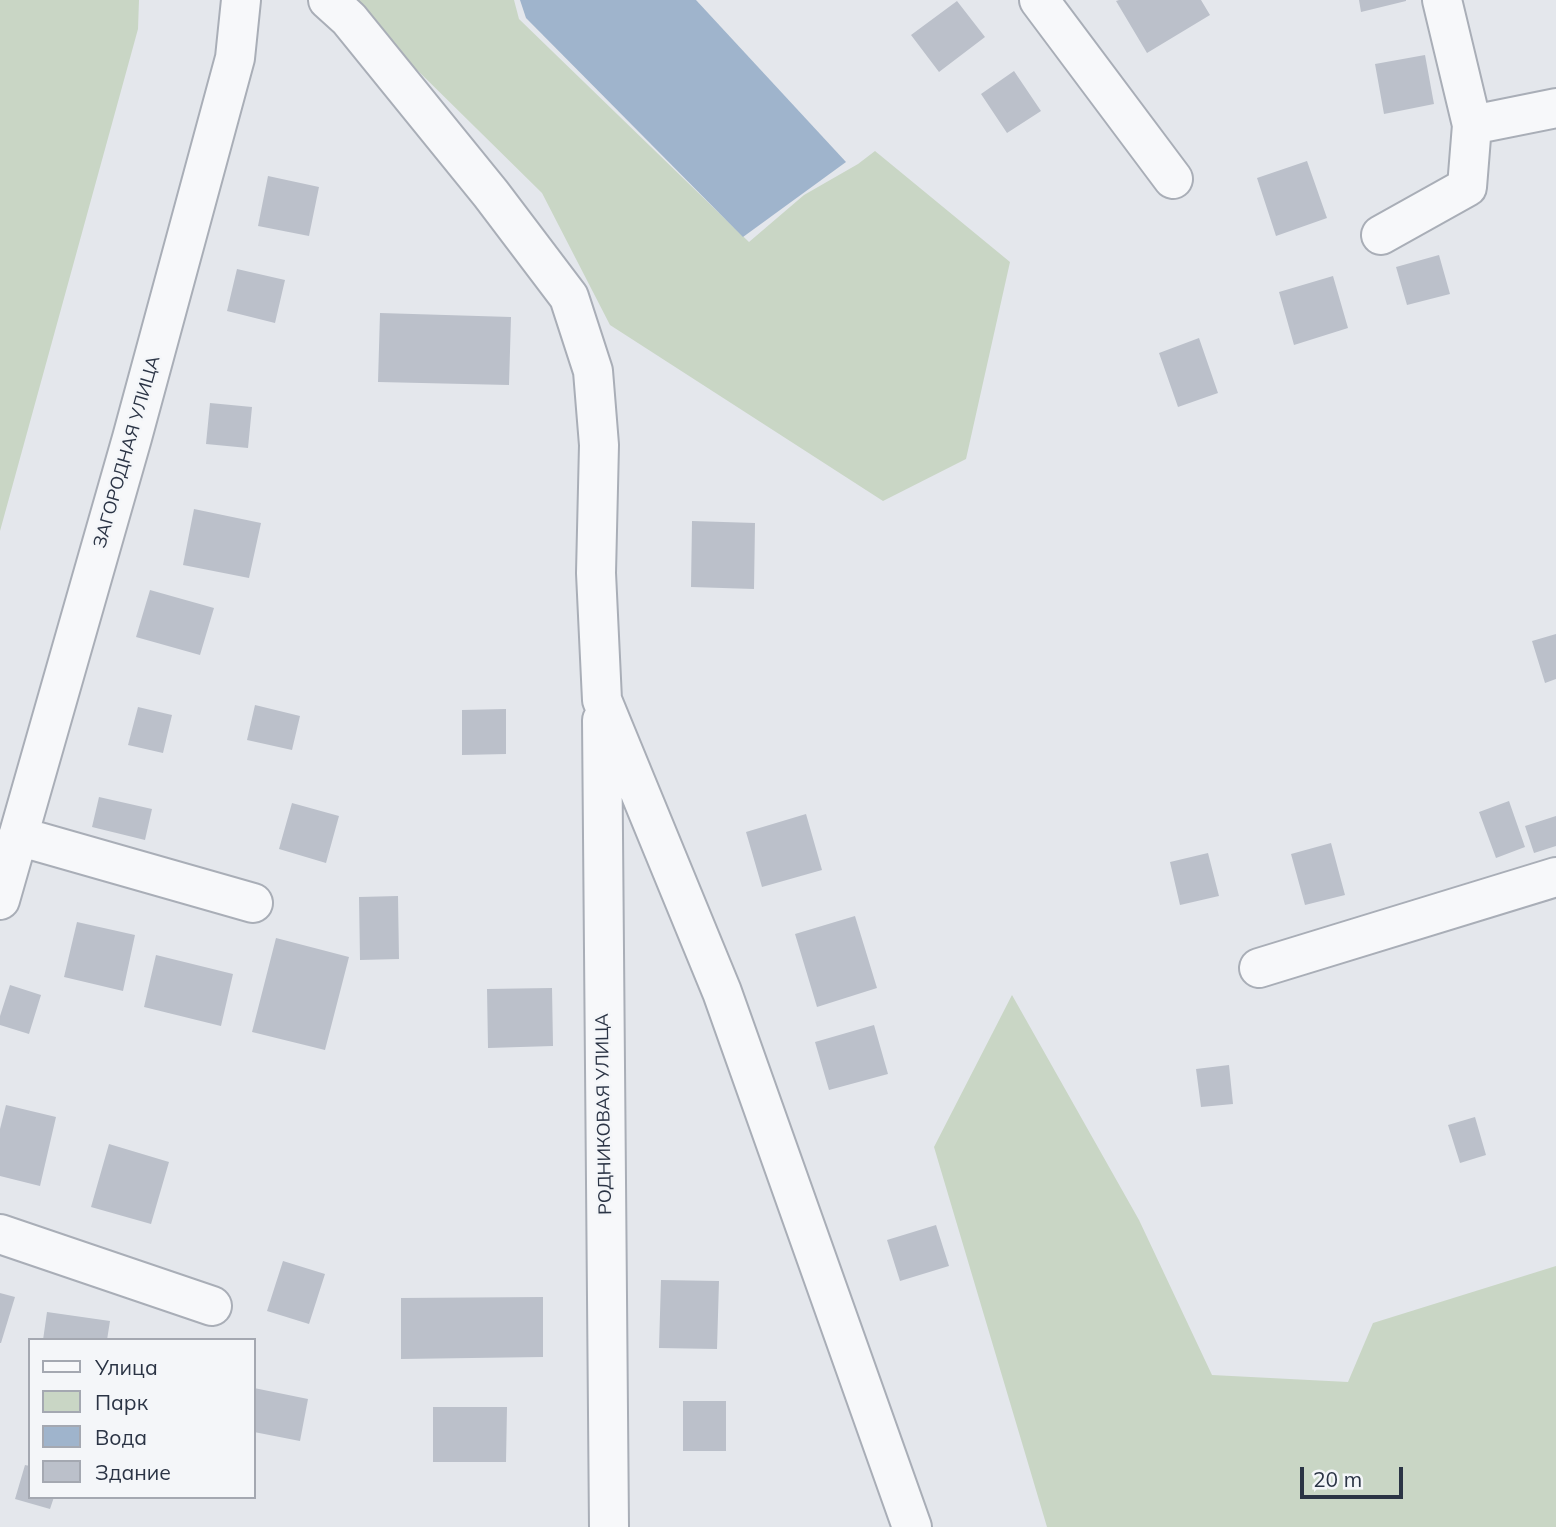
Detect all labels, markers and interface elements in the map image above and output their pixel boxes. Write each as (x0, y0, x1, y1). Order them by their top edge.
street label: ЗАГОРОДНАЯ УЛИЦА (89, 353, 165, 551)
street label: РОДНИКОВАЯ УЛИЦА (591, 1013, 617, 1215)
legend (28, 1338, 256, 1499)
text: Улица (95, 1354, 158, 1380)
text: Парк (95, 1389, 148, 1415)
text: Вода (95, 1424, 147, 1450)
scale bar (1304, 1454, 1407, 1498)
text: Здание (95, 1459, 171, 1485)
text: 20 m (1313, 1466, 1362, 1492)

